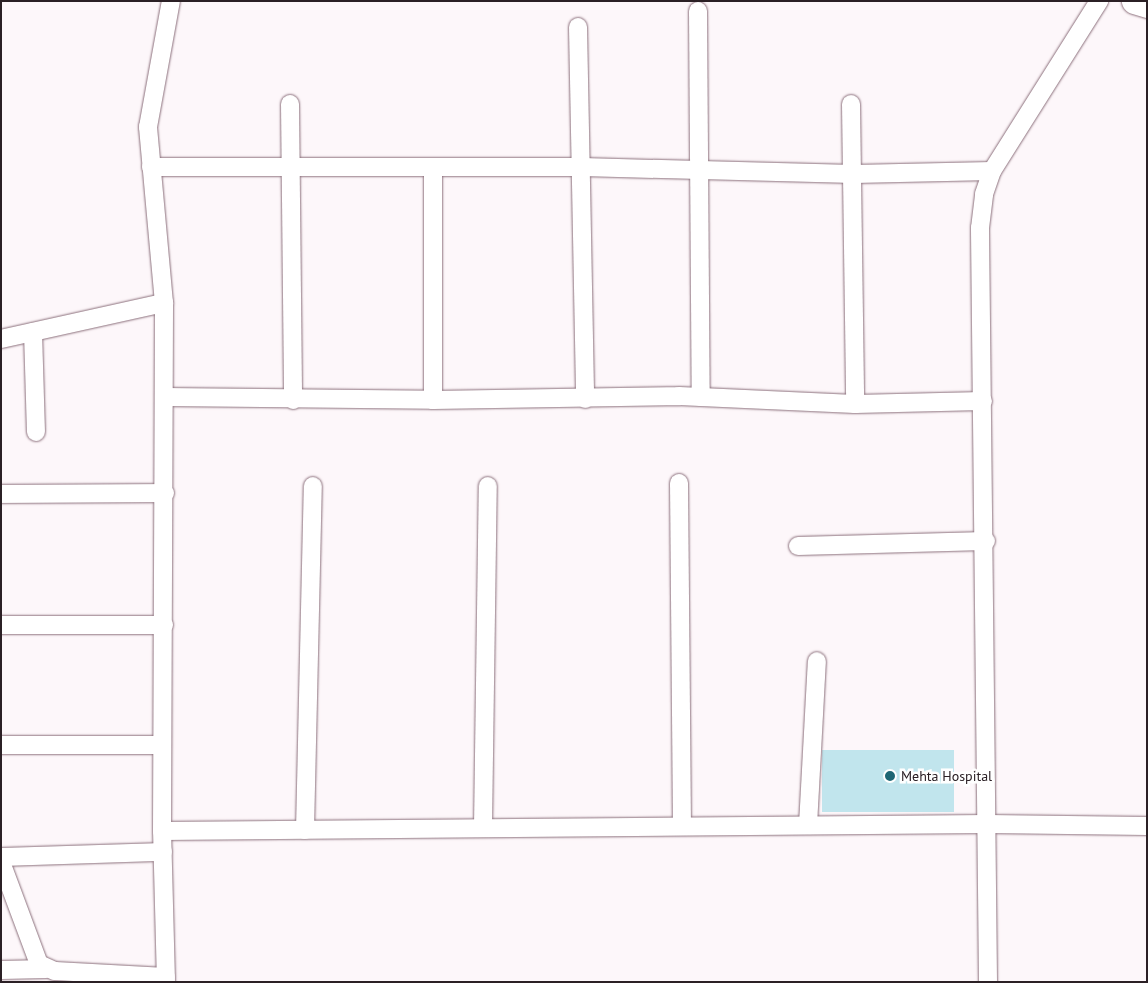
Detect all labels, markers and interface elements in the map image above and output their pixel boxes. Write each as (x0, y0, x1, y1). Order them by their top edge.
place label: Mehta Hospital (901, 768, 992, 784)
marker: Mehta Hospital (883, 769, 897, 783)

